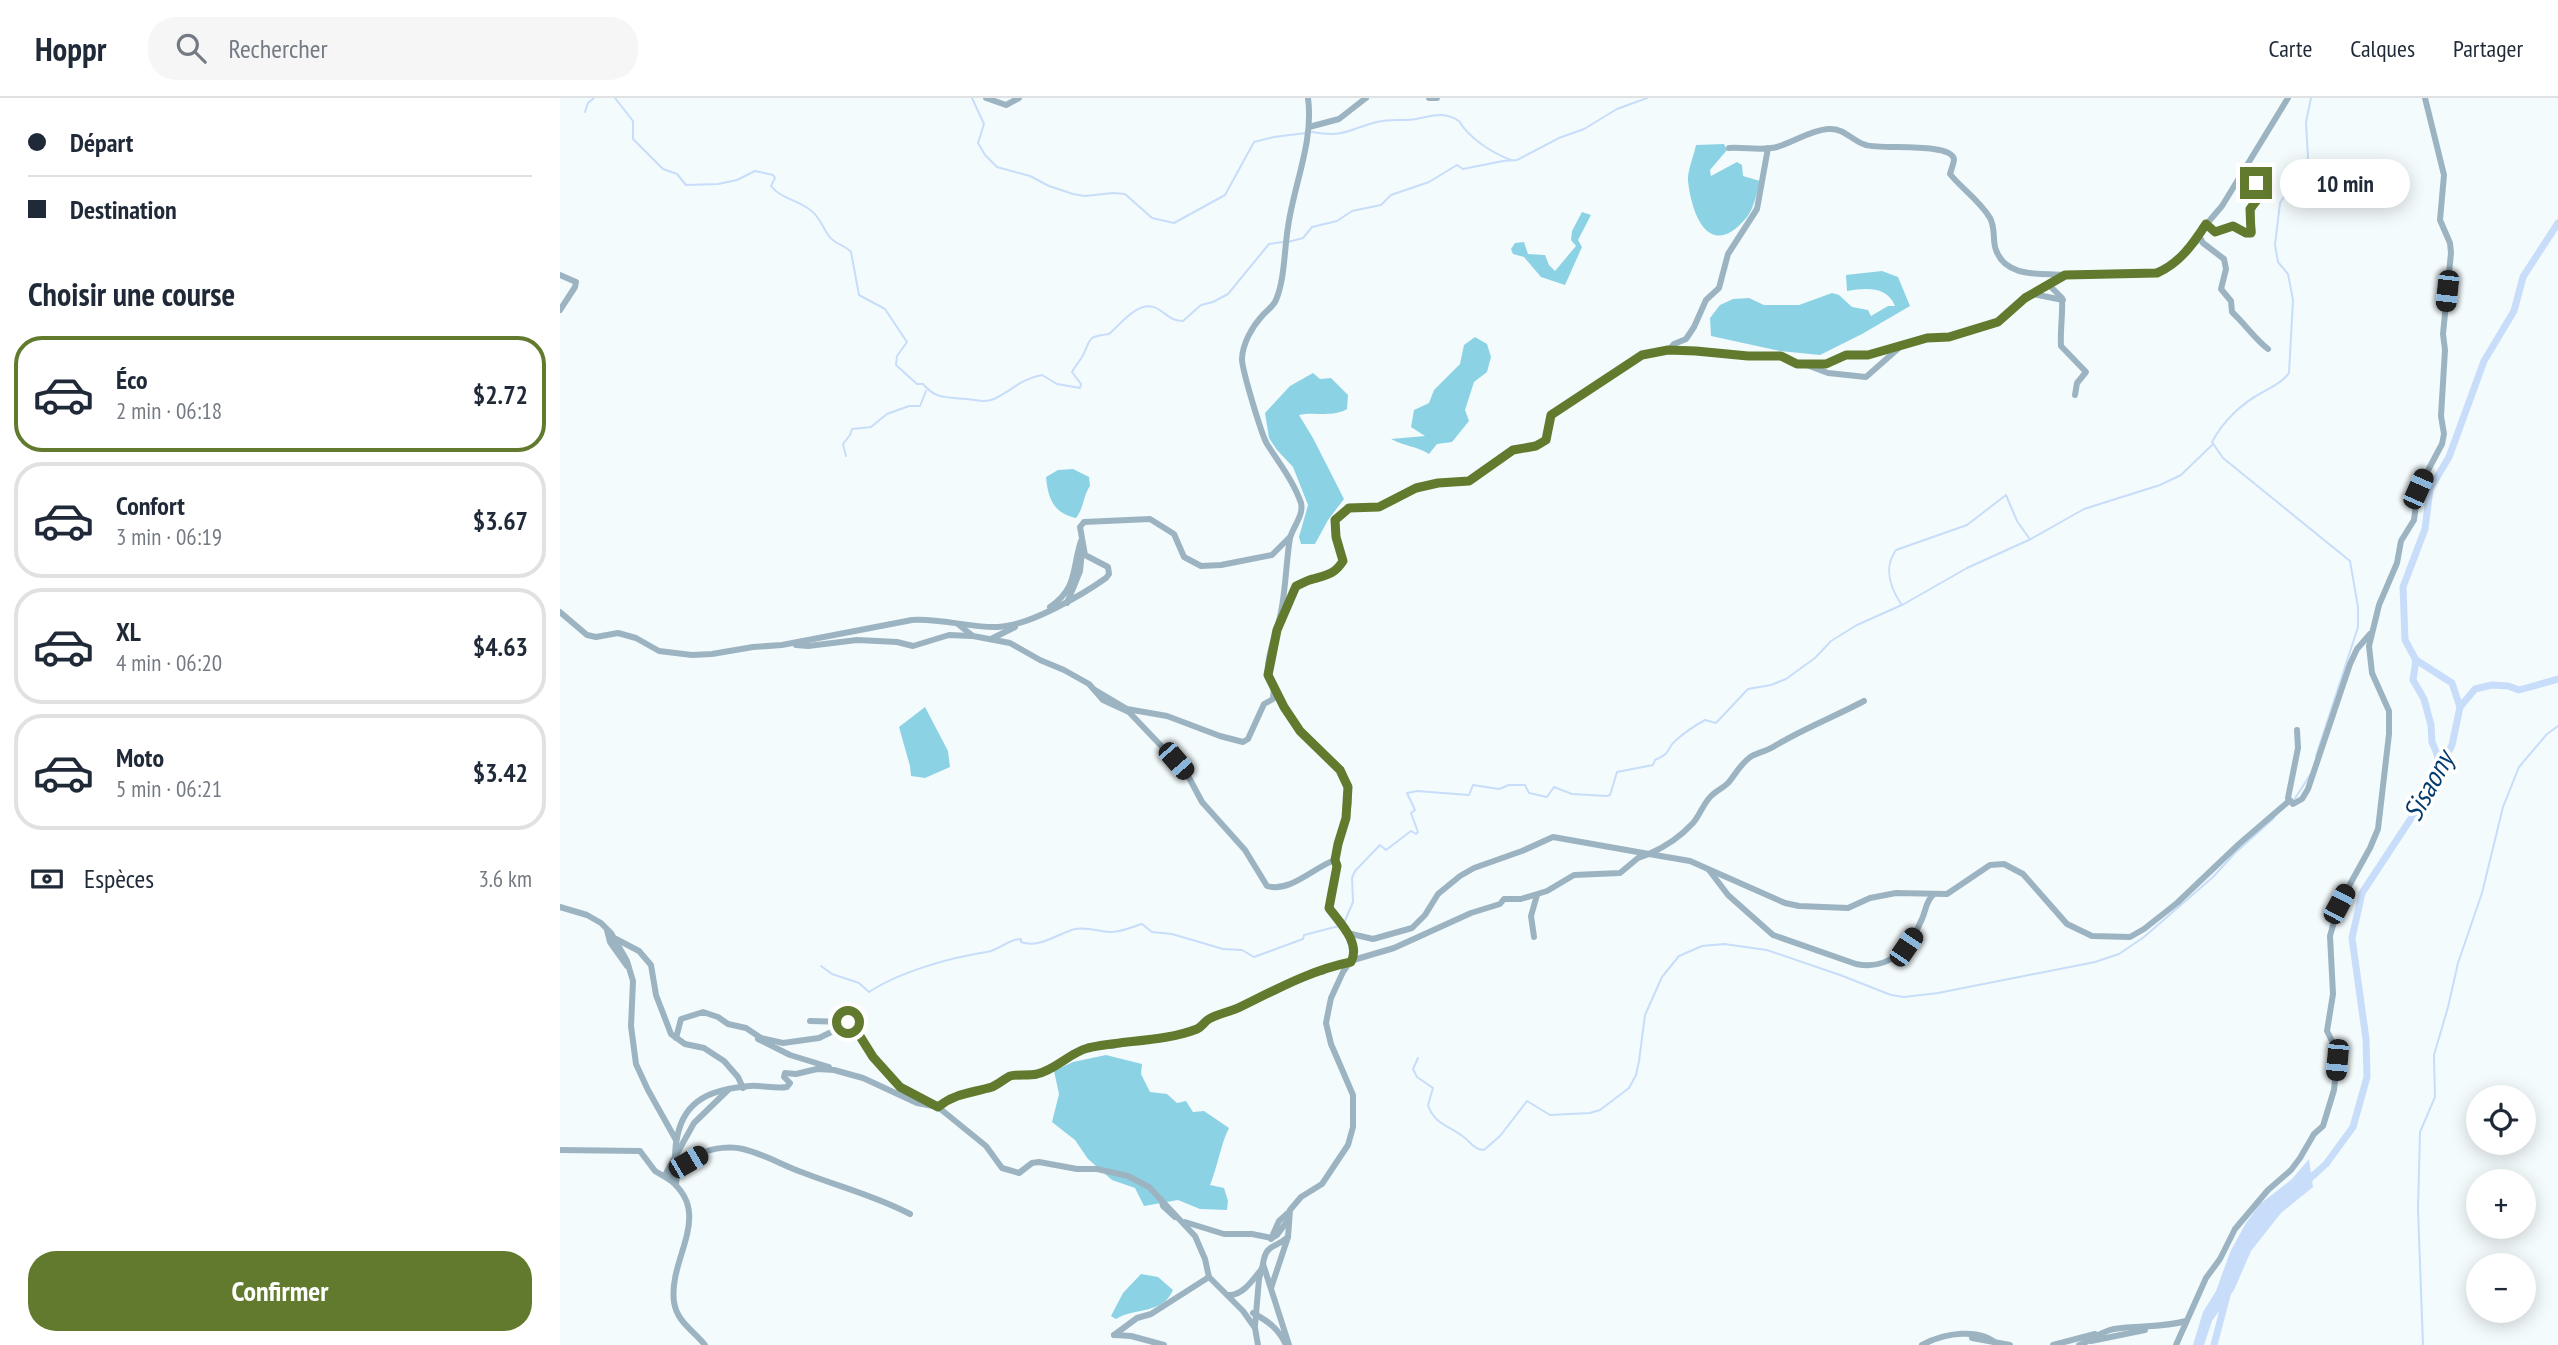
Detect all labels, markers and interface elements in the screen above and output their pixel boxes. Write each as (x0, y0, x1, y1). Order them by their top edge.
search box (148, 17, 638, 80)
text: Hoppr (35, 27, 106, 70)
icon: search (172, 29, 210, 67)
text: Rechercher (228, 32, 328, 65)
text: Carte (2269, 33, 2312, 64)
text: Calques (2350, 33, 2415, 64)
text: Partager (2453, 33, 2523, 64)
text: Départ (70, 126, 133, 159)
callout: 10 min (2280, 158, 2410, 208)
route end (2240, 167, 2272, 199)
text: 10 min (2316, 169, 2374, 198)
text: Destination (70, 193, 177, 226)
car (2435, 269, 2460, 313)
text: Choisir une course (28, 273, 235, 315)
icon: car (32, 363, 95, 426)
text: Éco (116, 363, 148, 396)
text: $2.72 (473, 378, 528, 411)
text: 2 min · 06:18 (116, 396, 222, 425)
car (2400, 466, 2437, 512)
icon: car (32, 489, 95, 552)
text: Confort (116, 489, 185, 522)
text: $3.67 (473, 504, 528, 537)
text: 3 min · 06:19 (116, 522, 222, 551)
icon: car (32, 615, 95, 678)
text: XL (116, 615, 141, 648)
text: $4.63 (473, 630, 528, 663)
text: 4 min · 06:20 (116, 648, 222, 677)
car (1155, 738, 1198, 784)
icon: car (32, 741, 95, 804)
text: Moto (116, 741, 164, 774)
water label: Sisaony (2394, 742, 2463, 827)
text: $3.42 (473, 756, 528, 789)
text: 5 min · 06:21 (116, 774, 222, 803)
icon: cash (28, 860, 66, 898)
text: Espèces (84, 862, 154, 895)
text: 3.6 km (478, 864, 532, 893)
car (2320, 881, 2359, 927)
car (1886, 924, 1927, 970)
route start (832, 1006, 864, 1038)
car (2325, 1038, 2350, 1082)
map controls (2466, 1085, 2536, 1323)
button: locate (2466, 1085, 2536, 1155)
car (665, 1142, 712, 1182)
button: + (2466, 1169, 2536, 1239)
button: Confirmer (28, 1251, 532, 1331)
button: − (2466, 1253, 2536, 1323)

